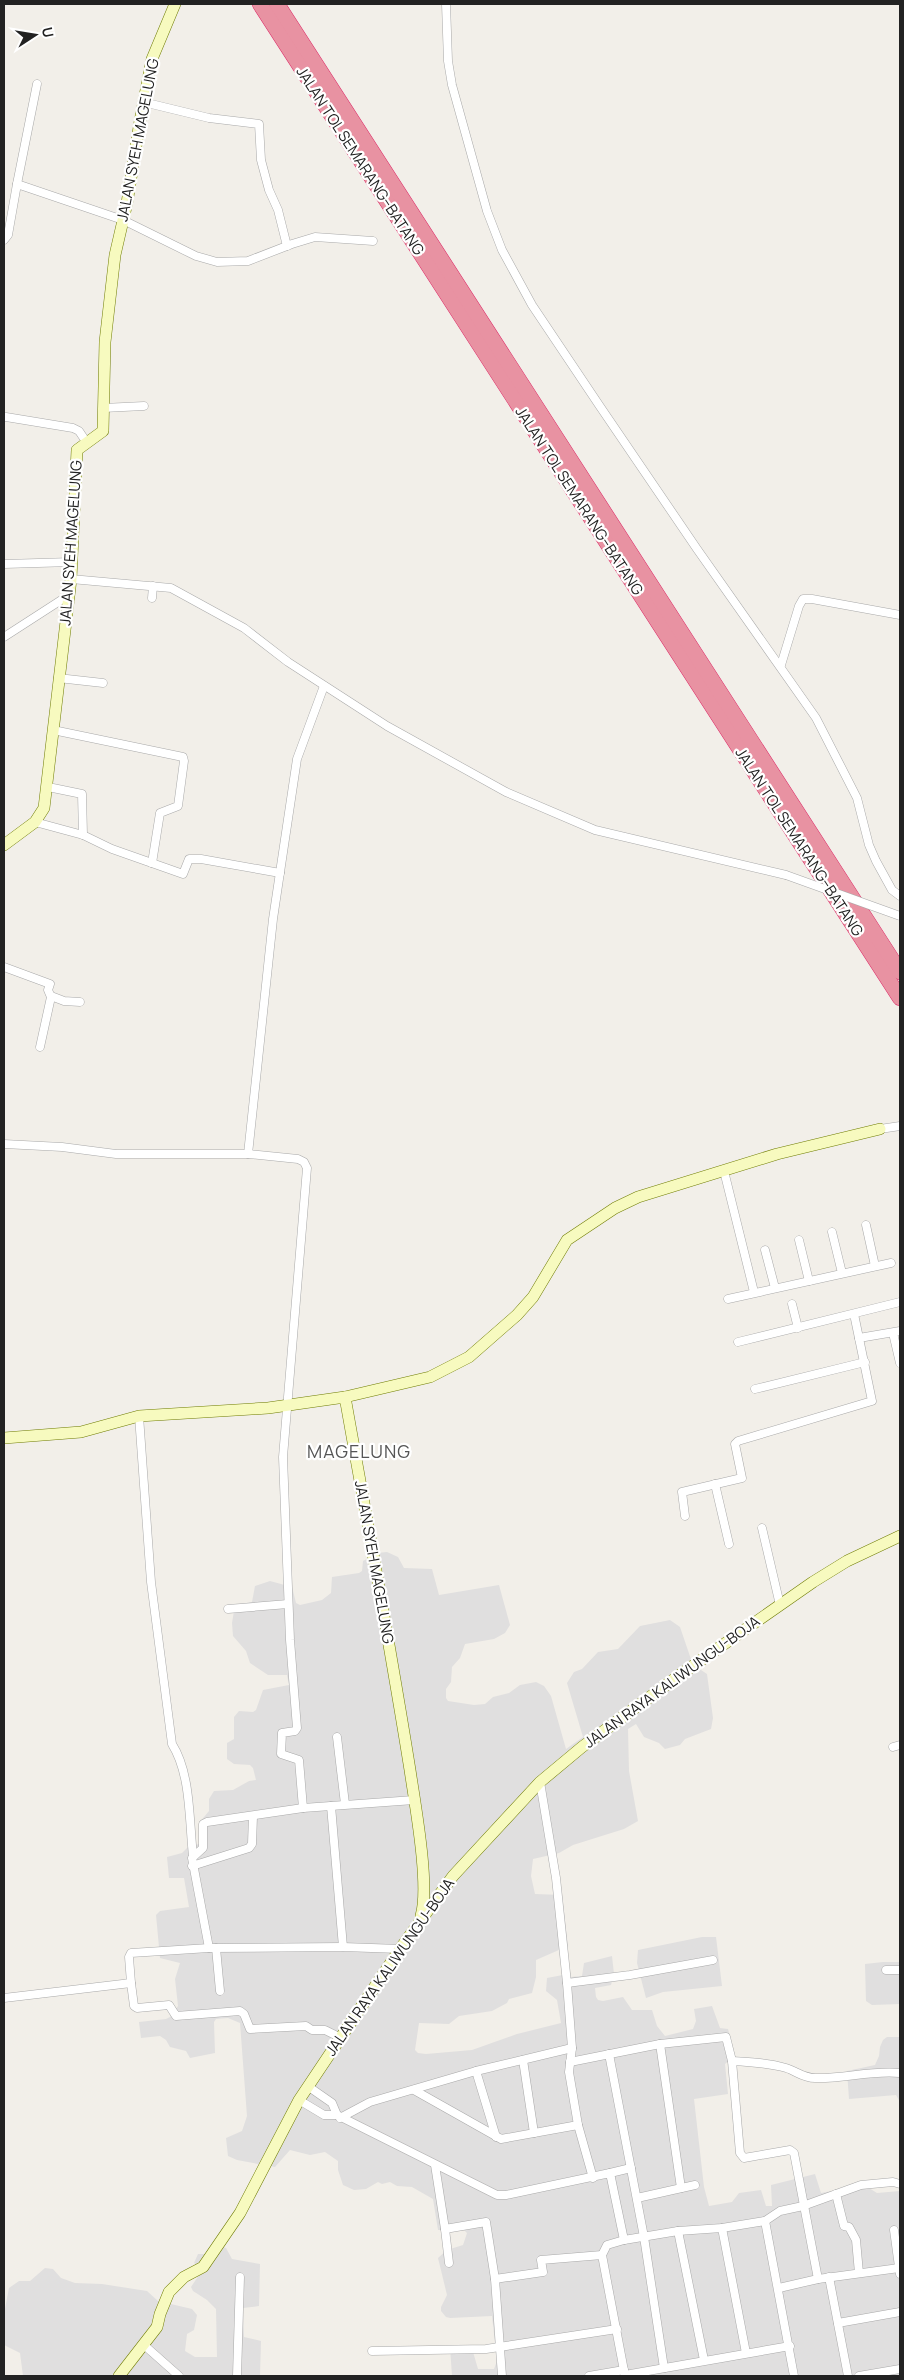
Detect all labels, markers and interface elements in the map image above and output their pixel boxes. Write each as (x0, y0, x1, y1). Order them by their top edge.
north arrow (10, 10, 60, 60)
text: U (38, 25, 59, 39)
street label: JALAN SYEH MAGELUNG (111, 56, 164, 223)
street label: JALAN TOL SEMARANG–BATANG (291, 62, 430, 259)
street label: JALAN TOL SEMARANG–BATANG (510, 402, 649, 599)
street label: JALAN SYEH MAGELUNG (54, 459, 87, 626)
street label: JALAN TOL SEMARANG–BATANG (730, 743, 869, 940)
district label: MAGELUNG (307, 1439, 411, 1463)
street label: JALAN SYEH MAGELUNG (350, 1479, 399, 1646)
street label: JALAN RAYA KALIWUNGU-BOJA (580, 1610, 764, 1753)
street label: JALAN RAYA KALIWUNGU-BOJA (320, 1873, 459, 2060)

